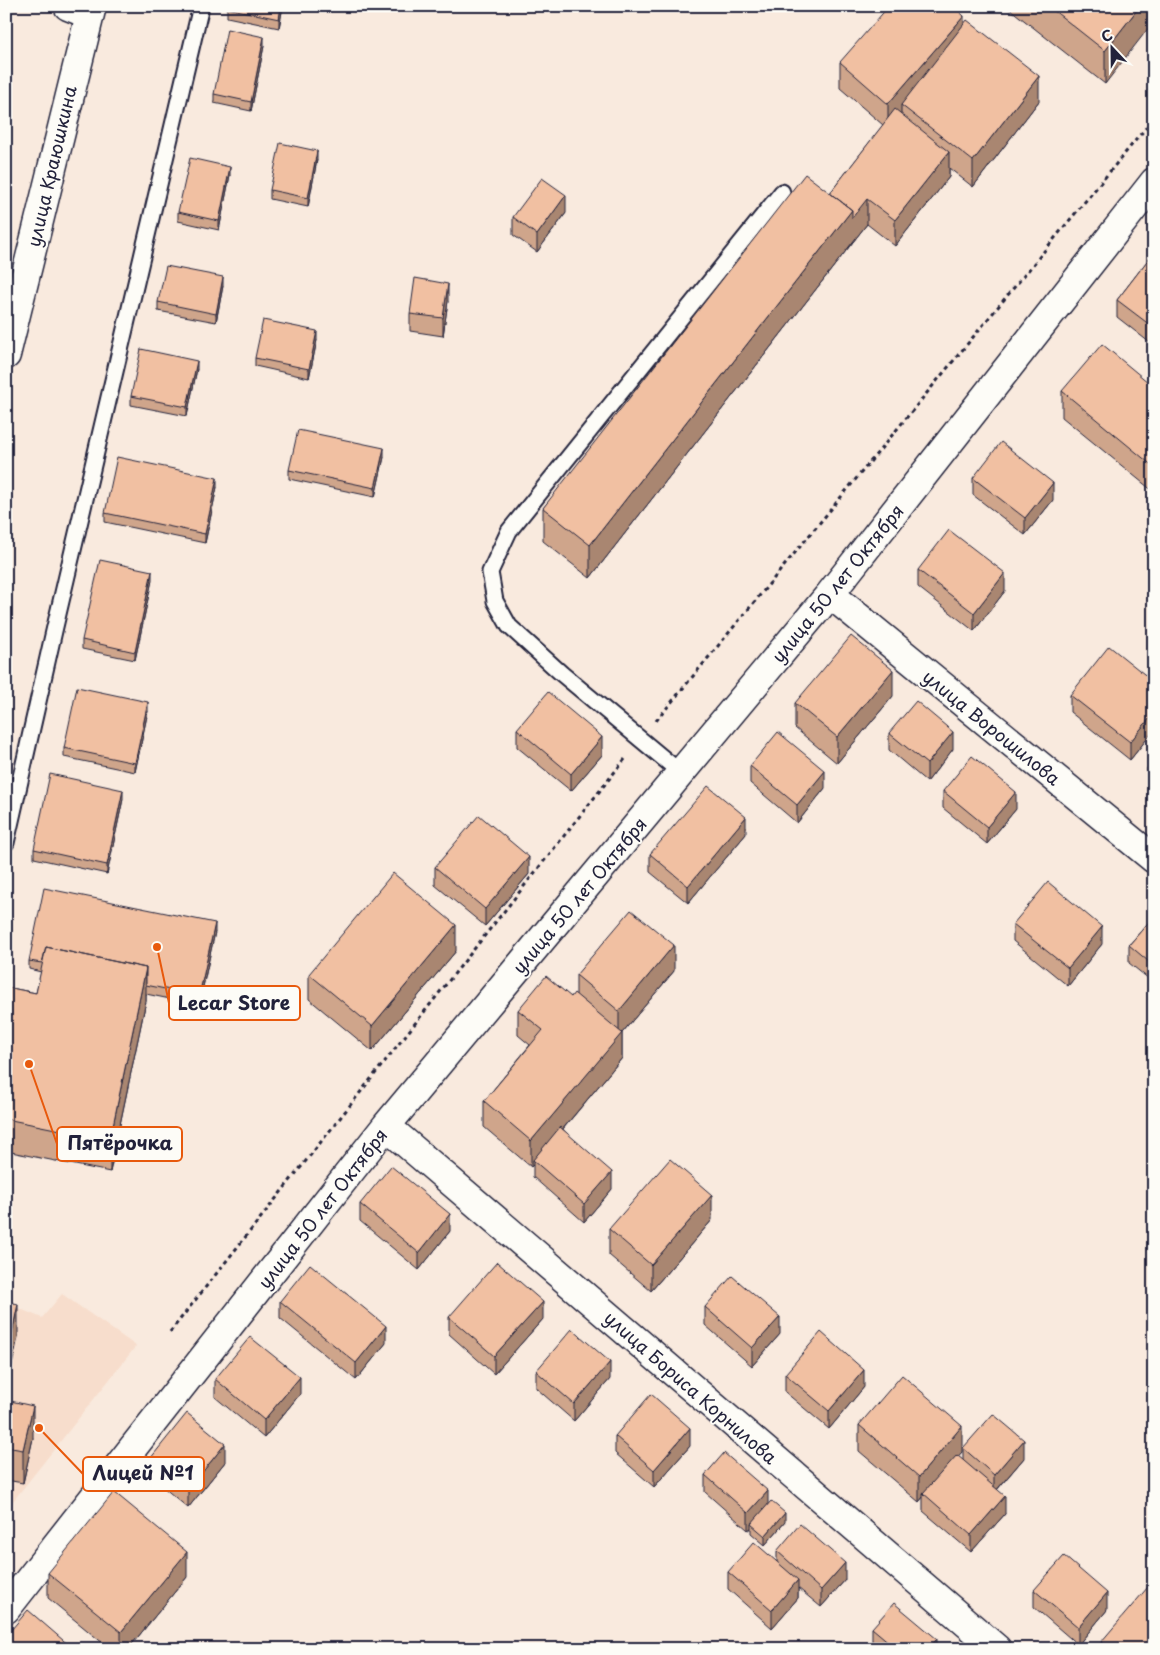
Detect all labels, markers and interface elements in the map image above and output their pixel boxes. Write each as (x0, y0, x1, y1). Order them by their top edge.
north arrow (1088, 22, 1138, 72)
text: С (1098, 24, 1116, 47)
street label: улица Краюшкина (19, 82, 83, 249)
street label: улица 50 лет Октября (764, 498, 910, 668)
street label: улица Ворошилова (917, 663, 1067, 792)
street label: улица 50 лет Октября (505, 811, 653, 979)
callout: Lecar Store (169, 986, 300, 1020)
text: Lecar Store (178, 988, 290, 1016)
street label: улица 50 лет Октября (251, 1122, 393, 1294)
callout: Пятёрочка (57, 1127, 182, 1161)
text: Пятёрочка (67, 1128, 173, 1156)
street label: улица Бориса Корнилова (599, 1304, 784, 1470)
callout: Лицей №1 (83, 1457, 204, 1491)
text: Лицей №1 (92, 1458, 194, 1486)

